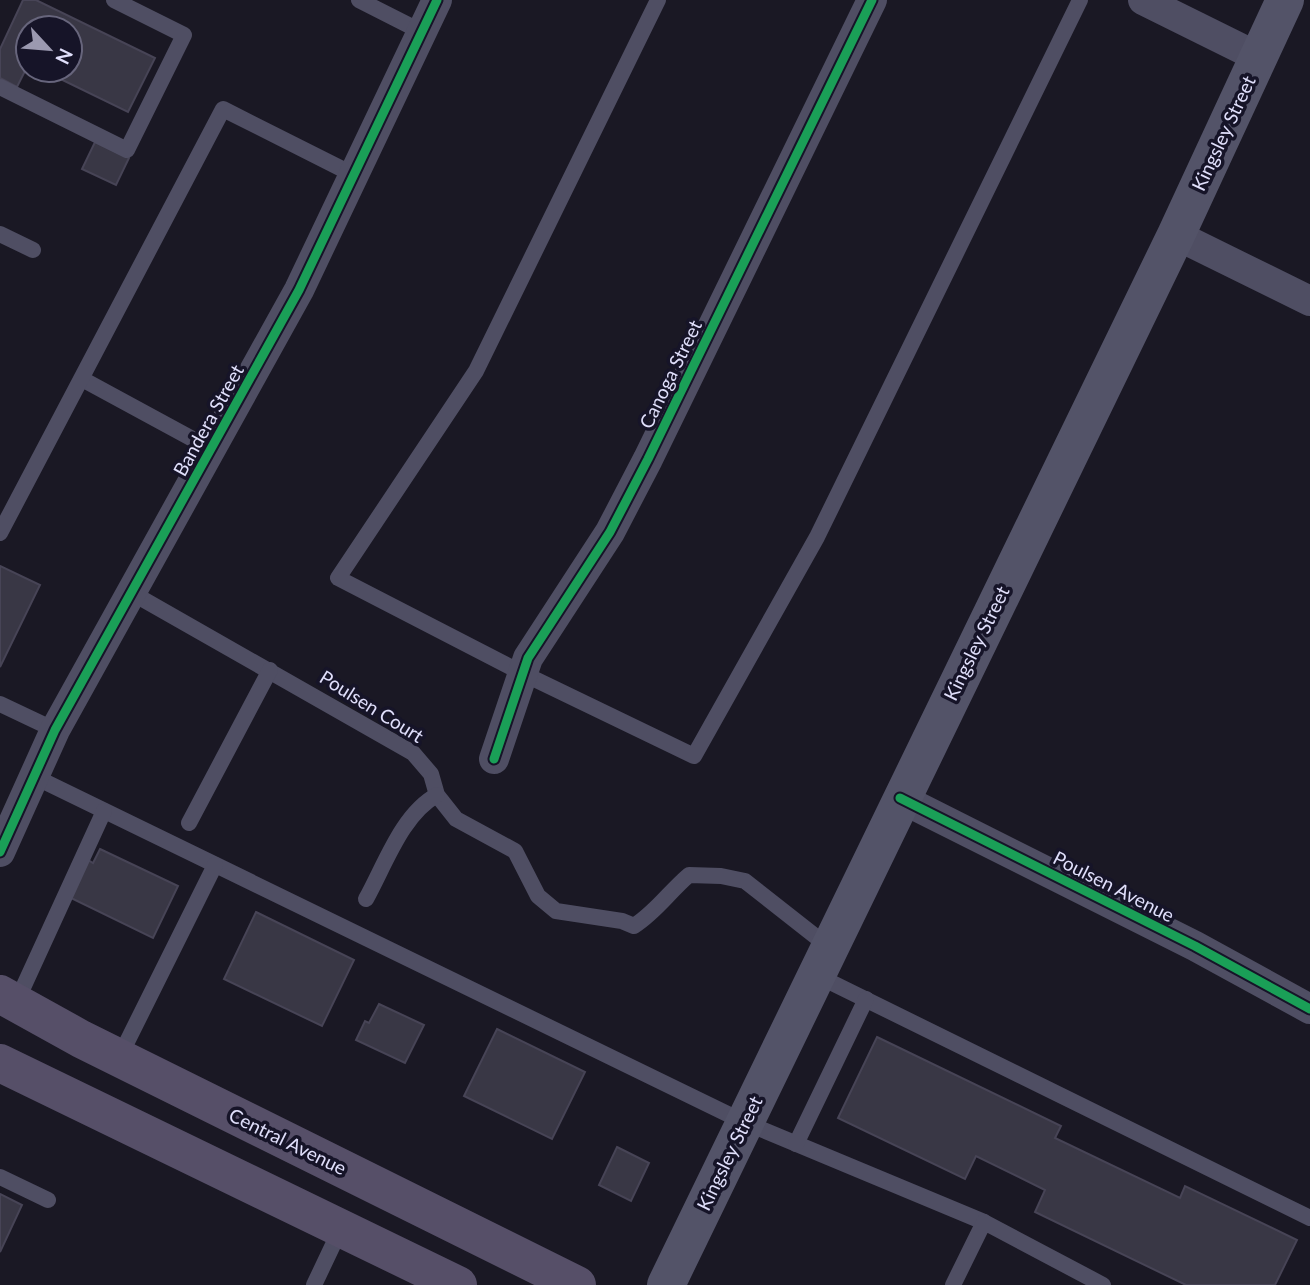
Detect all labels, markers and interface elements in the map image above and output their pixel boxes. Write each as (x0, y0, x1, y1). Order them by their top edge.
north arrow (14, 14, 84, 84)
text: N (51, 45, 78, 68)
street label: Kingsley Street (1186, 72, 1260, 194)
street label: Canoga Street (634, 316, 706, 432)
street label: Bandera Street (168, 360, 248, 480)
street label: Kingsley Street (938, 582, 1014, 704)
street label: Poulsen Court (316, 665, 428, 747)
street label: Poulsen Avenue (1050, 846, 1178, 926)
street label: Kingsley Street (691, 1092, 767, 1214)
street label: Central Avenue (226, 1103, 350, 1179)

